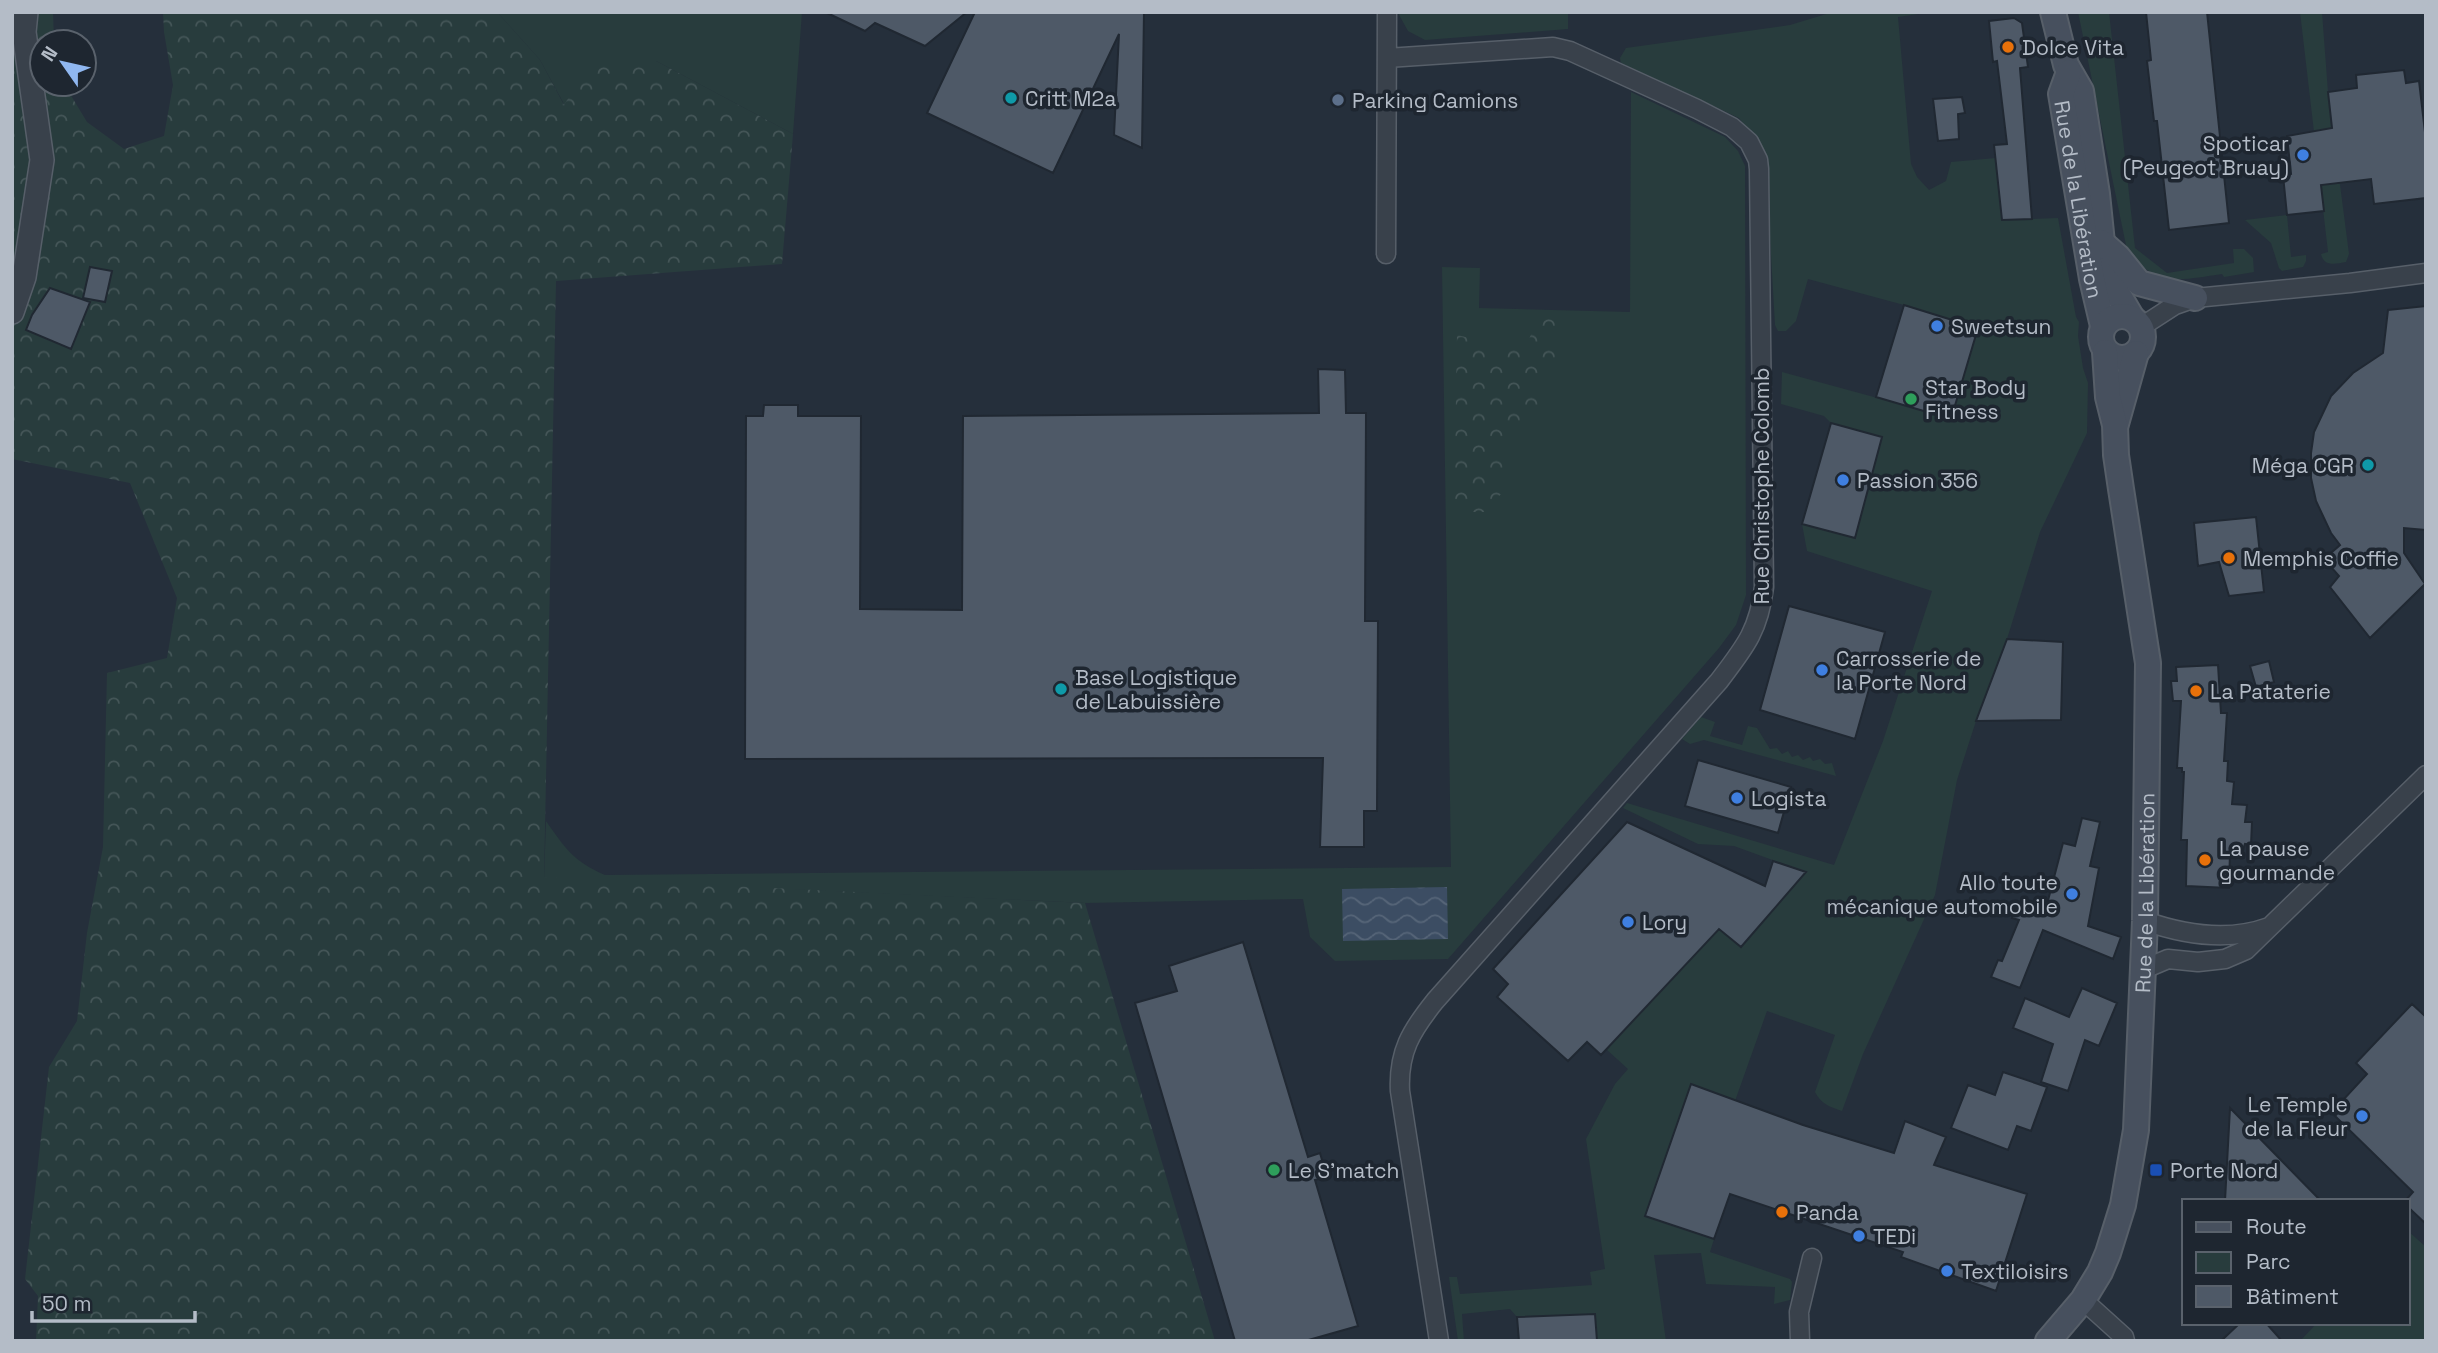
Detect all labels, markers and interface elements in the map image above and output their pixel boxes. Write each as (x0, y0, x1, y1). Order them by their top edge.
north arrow (28, 28, 98, 98)
place label: Dolce Vita (2022, 34, 2124, 61)
marker: Dolce Vita (2000, 39, 2016, 55)
text: N (35, 42, 63, 66)
place label: Critt M2a (1025, 85, 1116, 112)
place label: Parking Camions (1352, 87, 1518, 114)
marker: Critt M2a (1003, 90, 1019, 106)
marker: Parking Camions (1330, 92, 1346, 108)
street label: Rue de la Libération (2049, 98, 2110, 301)
place label: Spoticar (Peugeot Bruay) (2123, 130, 2289, 181)
marker: Spoticar (Peugeot Bruay) (2295, 147, 2311, 163)
place label: Sweetsun (1951, 313, 2051, 340)
marker: Sweetsun (1929, 318, 1945, 334)
street label: Rue Christophe Colomb (1748, 368, 1775, 604)
place label: Star Body Fitness (1925, 374, 2026, 425)
marker: Star Body Fitness (1903, 391, 1919, 407)
place label: Méga CGR (2252, 452, 2354, 479)
marker: Méga CGR (2360, 457, 2376, 473)
place label: Passion 356 (1857, 467, 1978, 494)
marker: Passion 356 (1835, 472, 1851, 488)
place label: Memphis Coffie (2243, 545, 2399, 572)
marker: Memphis Coffie (2221, 550, 2237, 566)
place label: Carrosserie de la Porte Nord (1836, 645, 1981, 696)
marker: Carrosserie de la Porte Nord (1814, 662, 1830, 678)
place label: Base Logistique de Labuissière (1075, 664, 1237, 715)
place label: La Pataterie (2210, 678, 2331, 705)
marker: Base Logistique de Labuissière (1053, 681, 1069, 697)
marker: La Pataterie (2188, 683, 2204, 699)
place label: Logista (1751, 785, 1827, 812)
marker: Logista (1729, 790, 1745, 806)
street label: Rue de la Libération (2128, 793, 2160, 994)
place label: La pause gourmande (2219, 835, 2335, 886)
marker: La pause gourmande (2197, 852, 2213, 868)
place label: Allo toute mécanique automobile (1826, 869, 2058, 920)
marker: Allo toute mécanique automobile (2064, 886, 2080, 902)
place label: Lory (1642, 909, 1687, 936)
marker: Lory (1620, 914, 1636, 930)
place label: Le Temple de la Fleur (2244, 1091, 2348, 1142)
marker: Le Temple de la Fleur (2354, 1108, 2370, 1124)
place label: Le S'match (1288, 1157, 1399, 1184)
place label: Porte Nord (2170, 1157, 2278, 1184)
marker: Le S'match (1266, 1162, 1282, 1178)
marker: Porte Nord (2148, 1162, 2164, 1178)
place label: Panda (1796, 1199, 1859, 1226)
legend (2182, 1199, 2410, 1325)
marker: Panda (1774, 1204, 1790, 1220)
text: Route (2246, 1213, 2307, 1240)
place label: TEDi (1873, 1223, 1916, 1250)
marker: TEDi (1851, 1228, 1867, 1244)
text: Parc (2246, 1248, 2291, 1275)
place label: Textiloisirs (1961, 1258, 2069, 1285)
marker: Textiloisirs (1939, 1263, 1955, 1279)
scale bar (32, 1280, 194, 1324)
text: Bâtiment (2246, 1283, 2339, 1310)
text: 50 m (42, 1290, 92, 1317)

